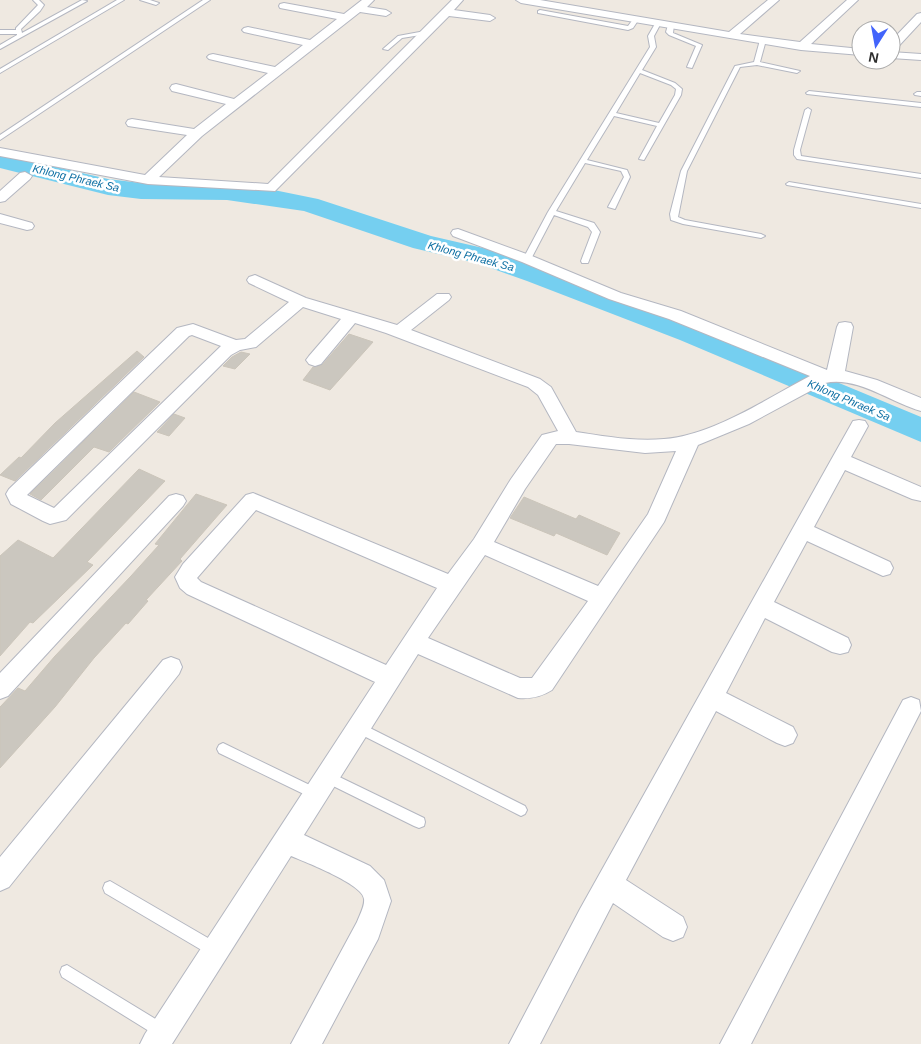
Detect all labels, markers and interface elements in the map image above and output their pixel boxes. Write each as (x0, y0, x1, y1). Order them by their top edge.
north arrow (851, 20, 901, 70)
text: N (867, 49, 880, 67)
water label: Khlong Phraek Sa (31, 162, 121, 194)
water label: Khlong Phraek Sa (427, 239, 515, 273)
water label: Khlong Phraek Sa (806, 377, 892, 423)

